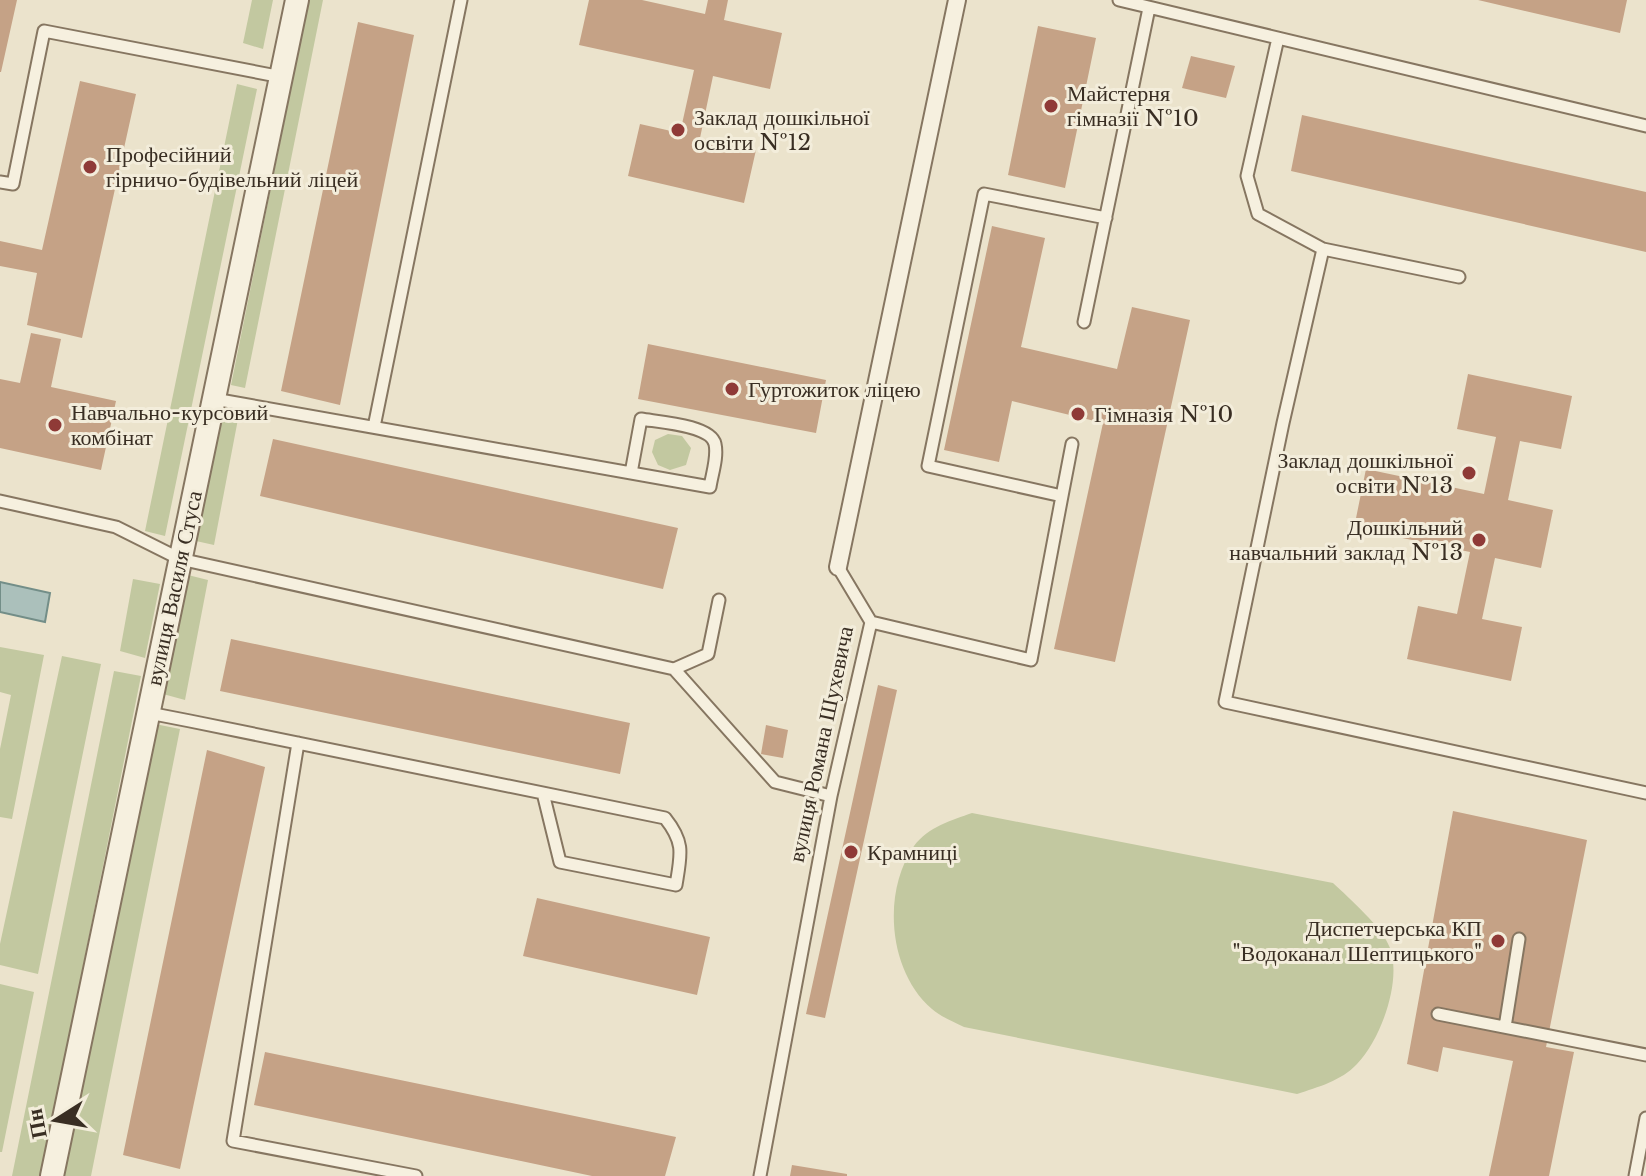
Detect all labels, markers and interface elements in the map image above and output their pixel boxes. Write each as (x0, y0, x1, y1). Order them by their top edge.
place label: Майстерня гімназії №10 (1067, 80, 1199, 132)
marker: Майстерня гімназії №10 (1042, 97, 1060, 115)
place label: Заклад дошкільної освіти №12 (694, 104, 870, 156)
marker: Заклад дошкільної освіти №12 (669, 121, 687, 139)
place label: Професійний гірничо-будівельний ліцей (106, 141, 359, 193)
marker: Професійний гірничо-будівельний ліцей (81, 158, 99, 176)
place label: Гуртожиток ліцею (748, 376, 921, 403)
marker: Гуртожиток ліцею (723, 380, 741, 398)
place label: Навчально-курсовий комбінат (71, 399, 268, 451)
place label: Гімназія №10 (1094, 401, 1233, 428)
marker: Гімназія №10 (1069, 405, 1087, 423)
marker: Навчально-курсовий комбінат (46, 416, 64, 434)
place label: Заклад дошкільної освіти №13 (1277, 447, 1454, 499)
marker: Заклад дошкільної освіти №13 (1460, 464, 1478, 482)
street label: вулиця Василя Стуса (140, 488, 208, 688)
place label: Дошкільний навчальний заклад №13 (1229, 514, 1463, 566)
marker: Дошкільний навчальний заклад №13 (1470, 531, 1488, 549)
street label: вулиця Романа Шухевича (783, 623, 859, 865)
place label: Крамниці (867, 839, 958, 866)
marker: Крамниці (842, 843, 860, 861)
place label: Диспетчерська КП "Водоканал Шептицького" (1233, 915, 1482, 967)
marker: Диспетчерська КП "Водоканал Шептицького" (1489, 932, 1507, 950)
north arrow (16, 1080, 96, 1160)
text: Пн (21, 1106, 53, 1141)

